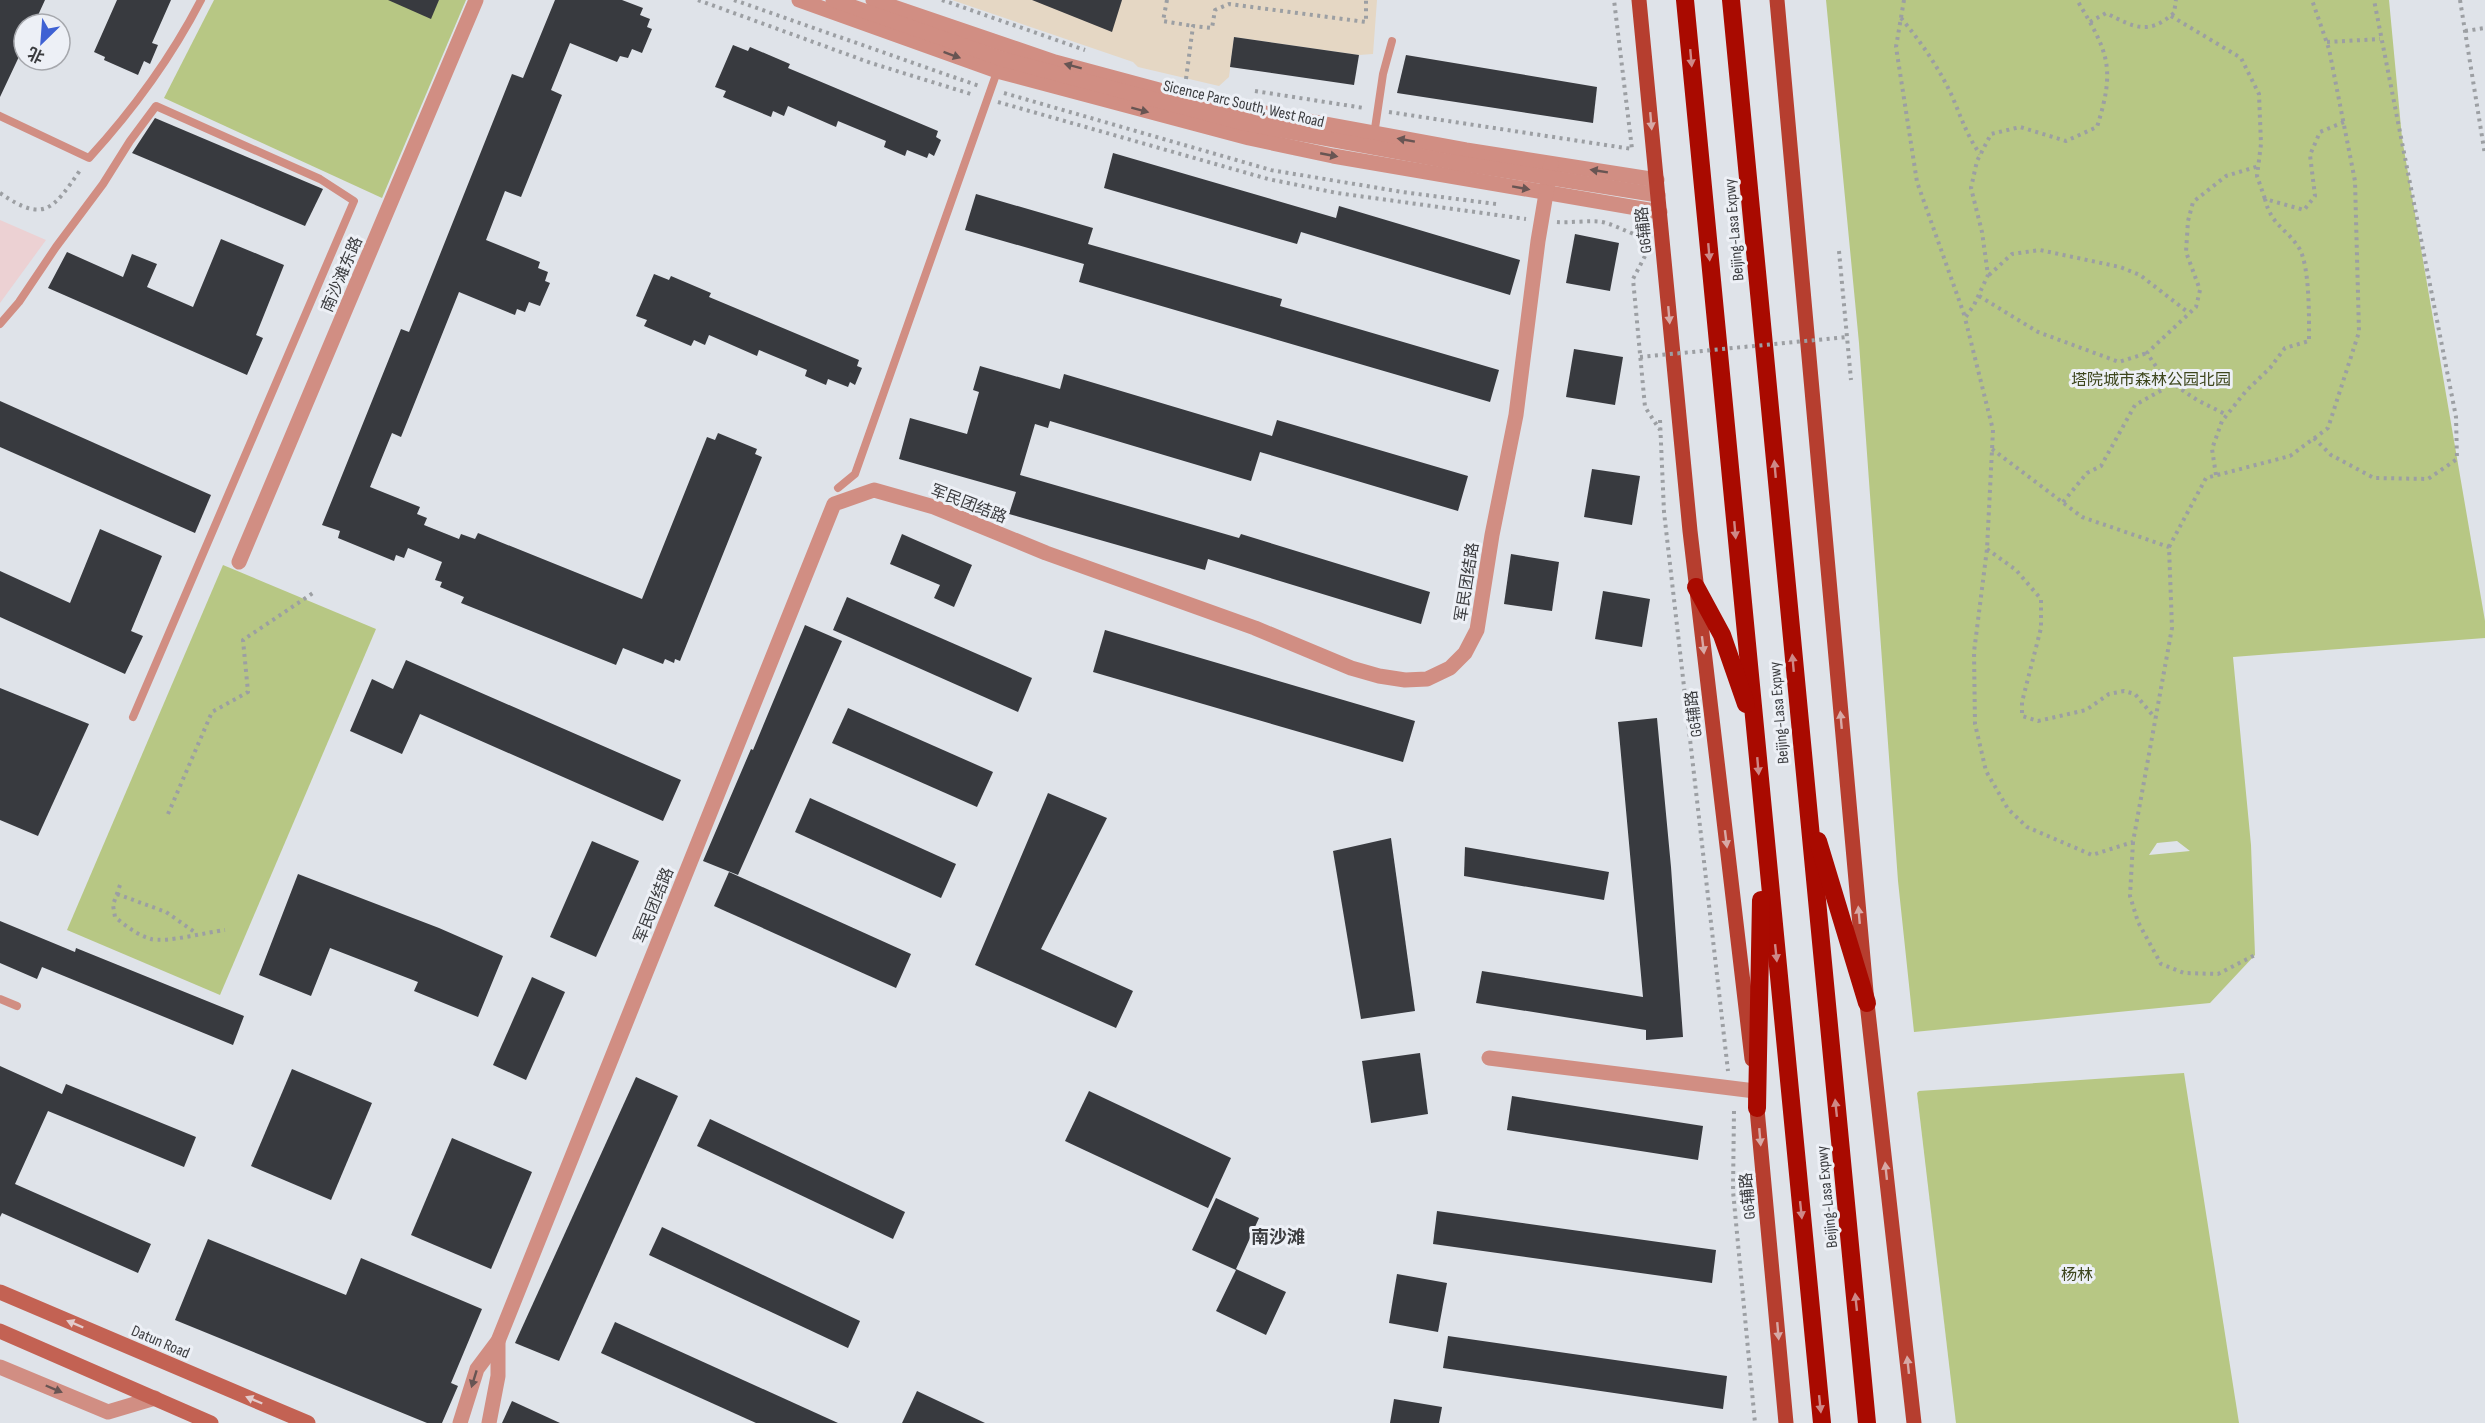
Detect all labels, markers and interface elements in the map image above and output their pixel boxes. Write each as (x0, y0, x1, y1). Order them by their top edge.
north arrow (12, 12, 72, 72)
text: 北 (25, 42, 48, 66)
one-way arrow (1686, 49, 1696, 68)
one-way arrow (943, 51, 961, 61)
one-way arrow (1064, 61, 1082, 70)
street label: Sicence Parc South, West Road (1161, 77, 1326, 132)
one-way arrow (1130, 105, 1149, 115)
one-way arrow (1646, 112, 1656, 131)
one-way arrow (1397, 135, 1416, 144)
one-way arrow (1320, 151, 1339, 160)
one-way arrow (1589, 167, 1608, 176)
street label: Beijing-Lasa Expwy (1721, 178, 1748, 282)
one-way arrow (1512, 184, 1531, 193)
street label: G6辅路 (1633, 205, 1656, 254)
street label: 南沙滩东路 (318, 234, 367, 315)
one-way arrow (1704, 243, 1714, 262)
one-way arrow (1664, 306, 1674, 325)
park label: 塔院城市森林公园北园 (2071, 371, 2231, 390)
one-way arrow (1770, 459, 1780, 478)
street label: 军民团结路 (928, 481, 1009, 528)
one-way arrow (1731, 521, 1740, 540)
street label: 军民团结路 (1452, 541, 1483, 623)
one-way arrow (1698, 636, 1708, 655)
one-way arrow (1788, 654, 1798, 673)
street label: Beijing-Lasa Expwy (1766, 661, 1793, 765)
street label: G6辅路 (1682, 689, 1707, 738)
one-way arrow (1836, 711, 1846, 730)
one-way arrow (1753, 757, 1763, 776)
one-way arrow (1721, 829, 1731, 848)
street label: 军民团结路 (631, 865, 678, 946)
one-way arrow (1854, 905, 1864, 924)
one-way arrow (1771, 944, 1781, 963)
one-way arrow (1831, 1098, 1841, 1117)
one-way arrow (1755, 1127, 1765, 1146)
street label: Beijing-Lasa Expwy (1813, 1145, 1842, 1249)
one-way arrow (1881, 1162, 1891, 1181)
street label: G6辅路 (1737, 1172, 1760, 1220)
one-way arrow (1796, 1200, 1806, 1219)
district label: 南沙滩 (1251, 1227, 1305, 1248)
park label: 杨林 (2061, 1266, 2093, 1285)
one-way arrow (1851, 1293, 1860, 1312)
one-way arrow (66, 1319, 84, 1328)
one-way arrow (1773, 1321, 1783, 1340)
street label: Datun Road (128, 1322, 192, 1363)
one-way arrow (1903, 1355, 1912, 1374)
one-way arrow (469, 1370, 478, 1388)
one-way arrow (45, 1384, 63, 1394)
one-way arrow (1815, 1394, 1825, 1413)
one-way arrow (245, 1395, 263, 1405)

